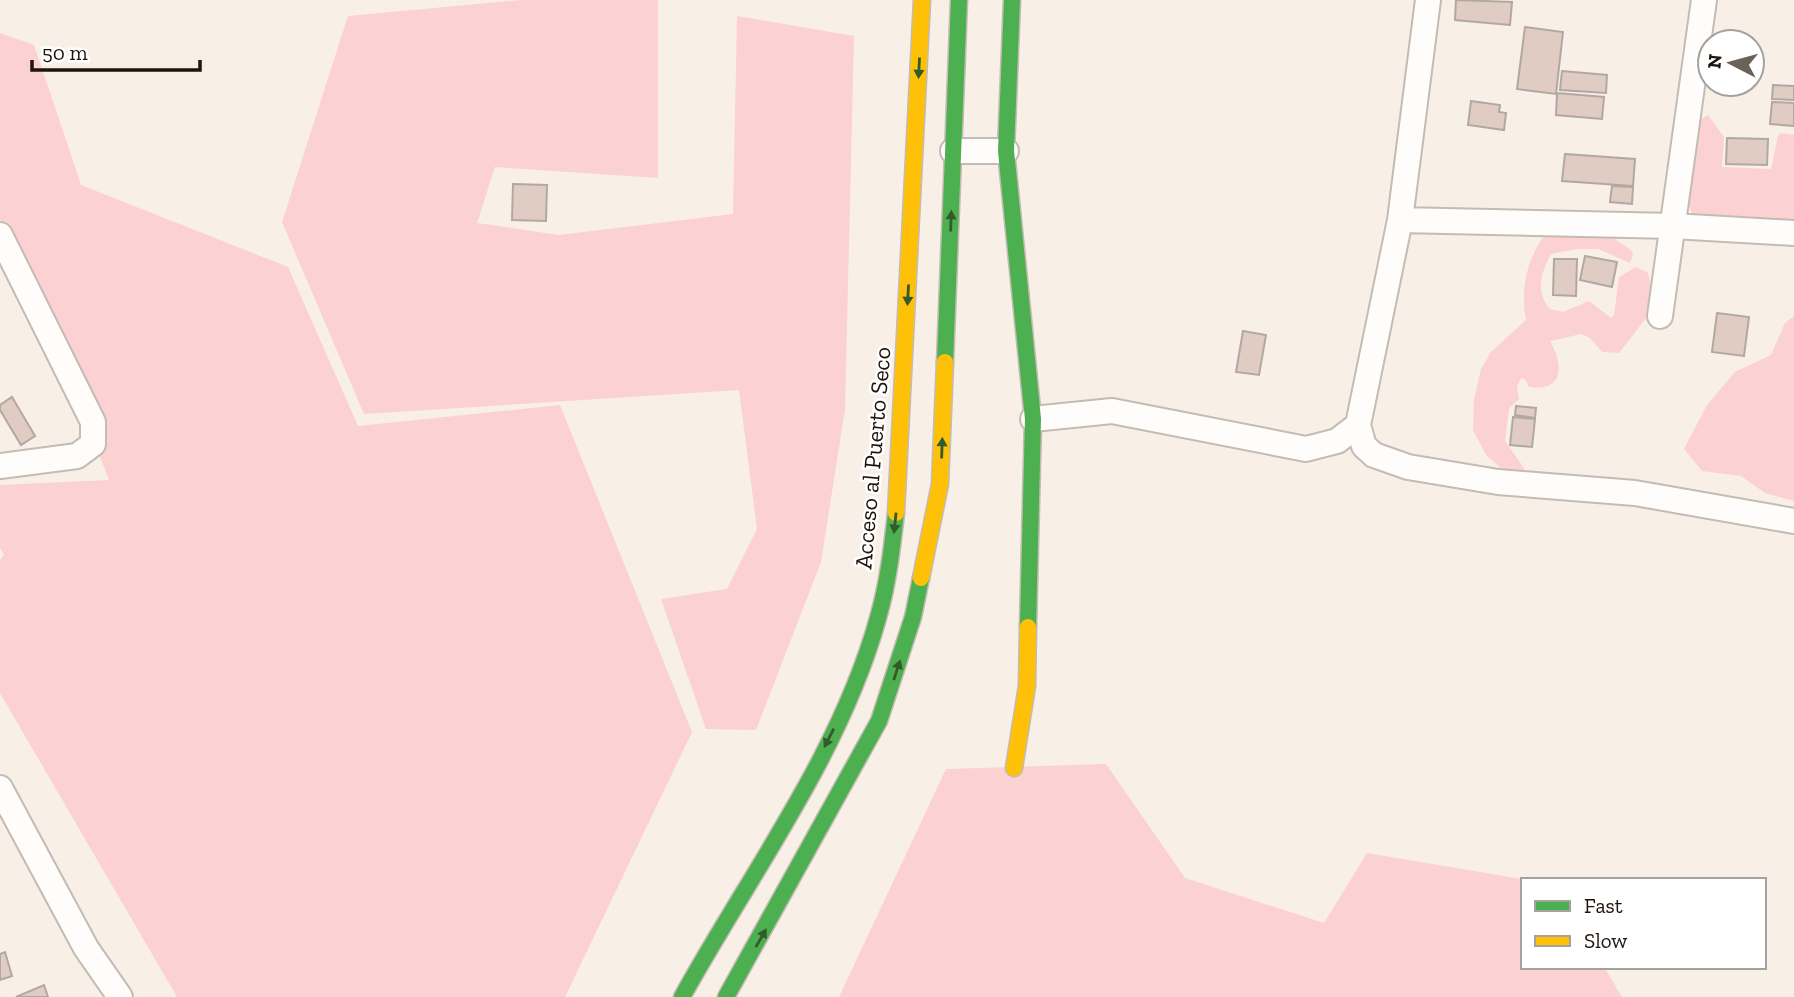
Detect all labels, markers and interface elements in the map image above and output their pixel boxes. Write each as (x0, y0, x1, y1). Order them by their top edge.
scale bar (32, 28, 200, 72)
north arrow (1696, 28, 1766, 98)
text: 50 m (42, 40, 88, 65)
text: N (1702, 53, 1727, 70)
one-way arrow (913, 57, 924, 79)
one-way arrow (945, 209, 956, 231)
one-way arrow (902, 285, 913, 307)
street label: Acceso al Puerto Seco (848, 346, 897, 570)
one-way arrow (936, 437, 947, 459)
one-way arrow (889, 512, 900, 534)
one-way arrow (893, 660, 903, 681)
one-way arrow (823, 728, 834, 748)
legend (1521, 878, 1766, 969)
text: Fast (1584, 893, 1623, 918)
one-way arrow (754, 928, 766, 948)
text: Slow (1584, 928, 1627, 953)

